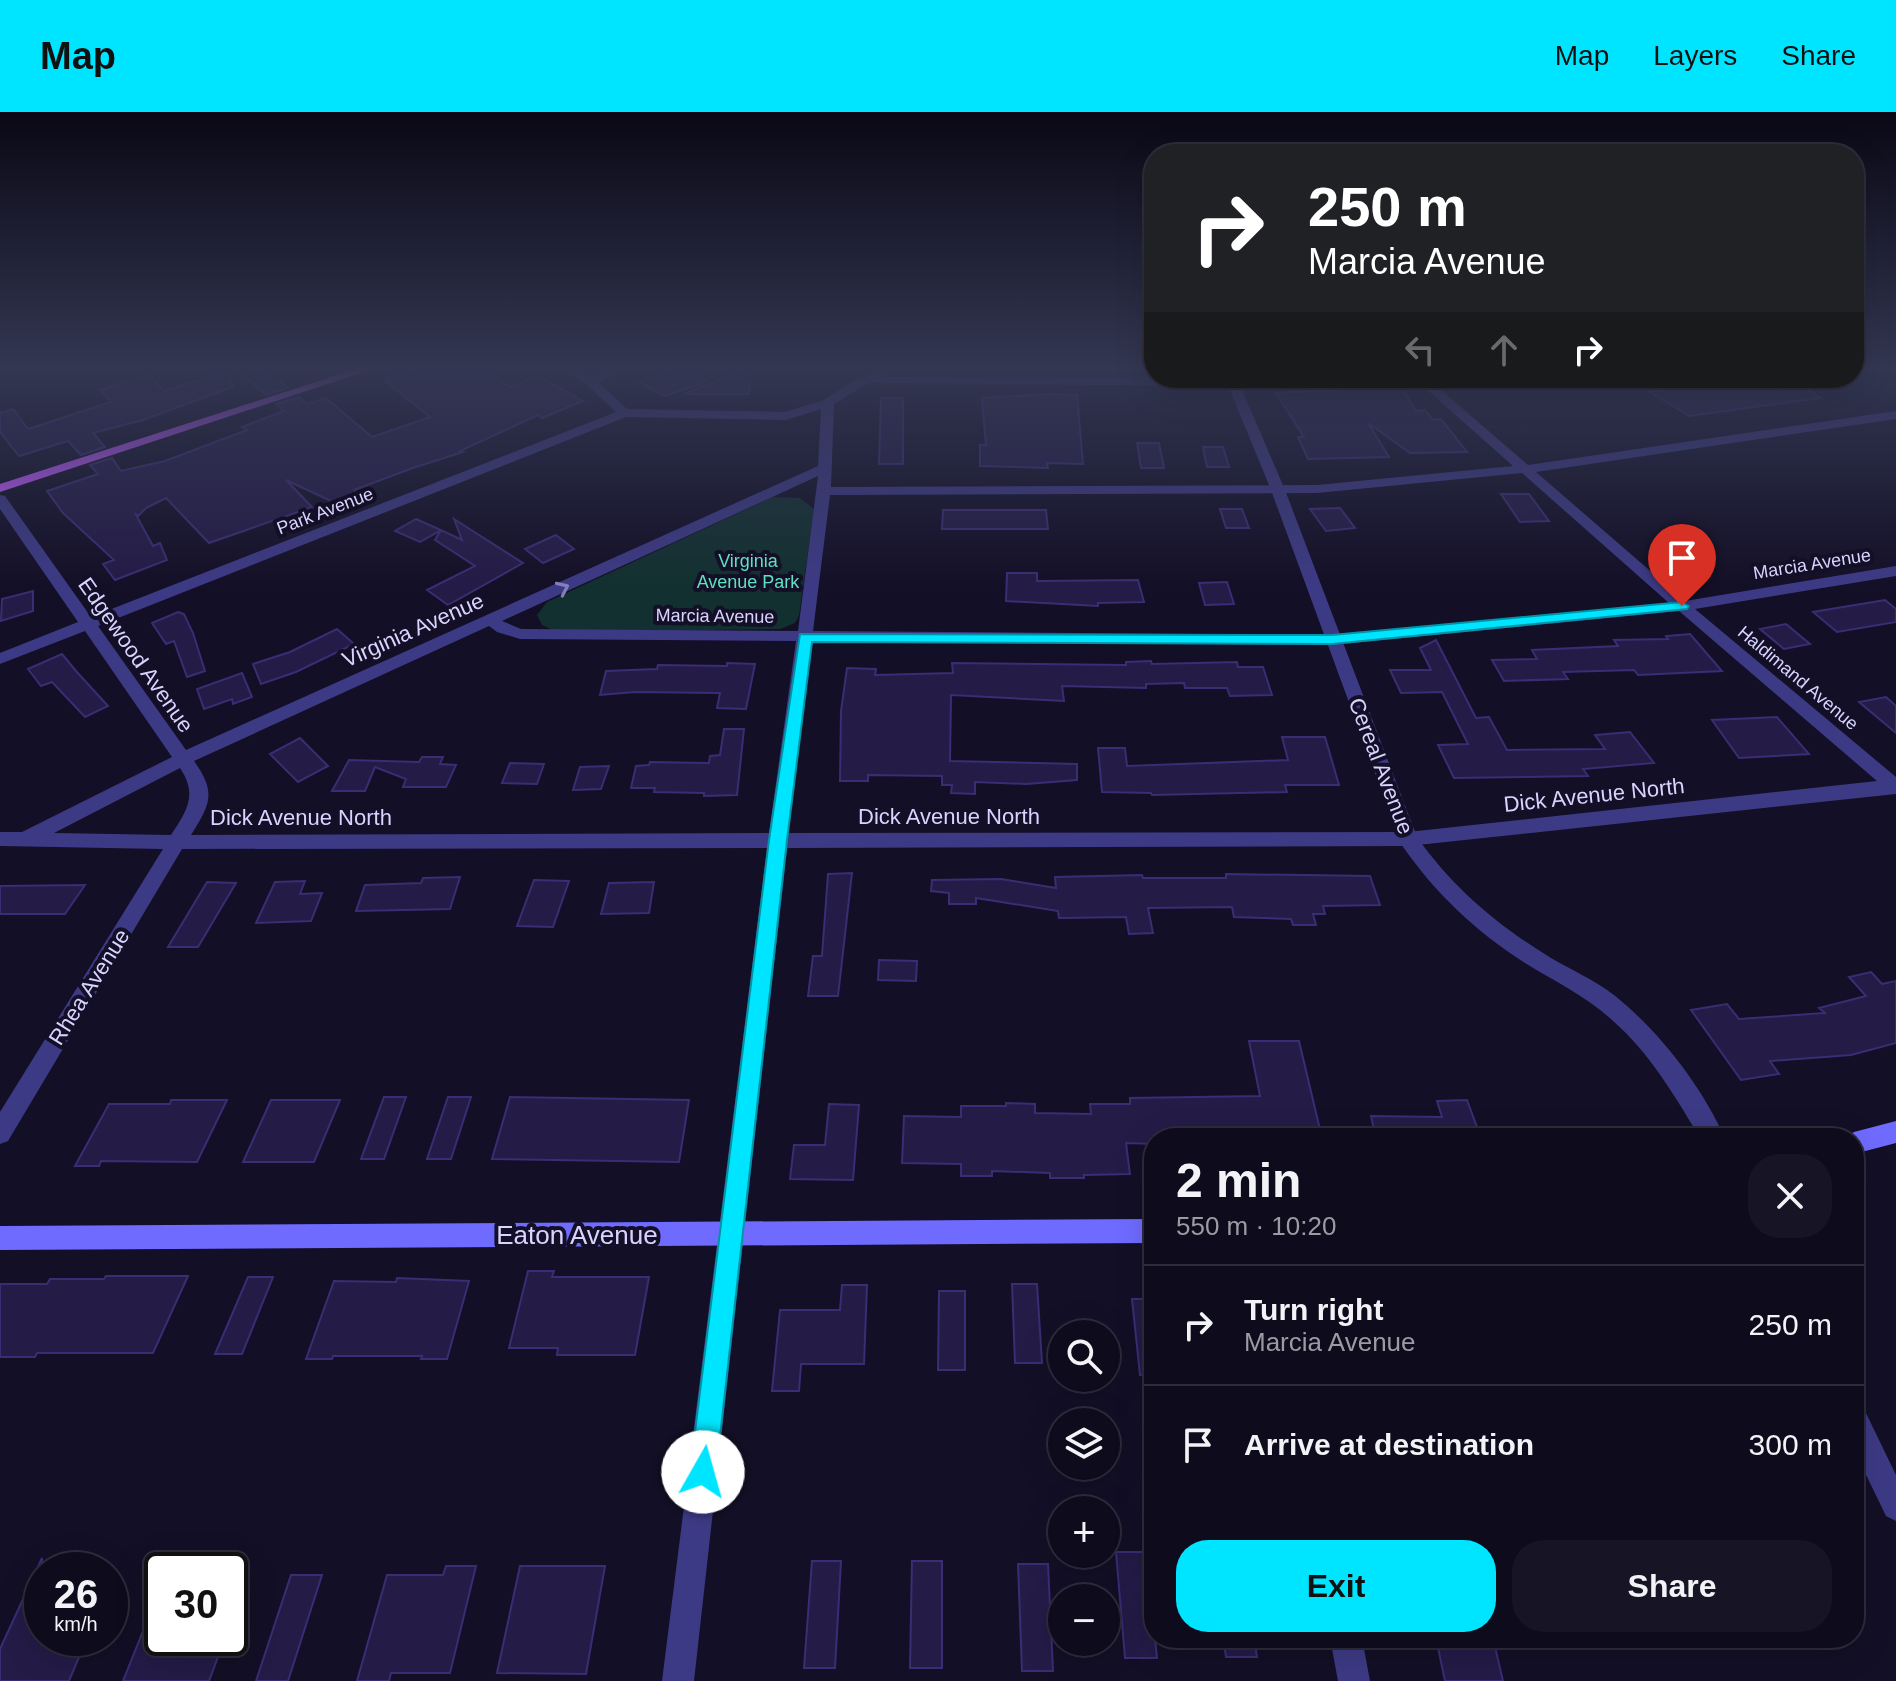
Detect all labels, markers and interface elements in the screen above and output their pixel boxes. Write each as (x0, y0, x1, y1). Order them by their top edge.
text: Map (40, 35, 116, 77)
text: Map (1555, 40, 1609, 71)
text: Layers (1653, 40, 1737, 71)
text: Share (1781, 40, 1856, 71)
text: 250 m (1308, 175, 1467, 238)
icon: right (1176, 176, 1280, 280)
text: Marcia Avenue (1308, 241, 1545, 282)
icon: left (1398, 328, 1442, 372)
icon: ahead (1482, 328, 1526, 372)
icon: right (1566, 328, 1610, 372)
street label: Park Avenue (274, 483, 376, 539)
pin (1648, 524, 1716, 606)
icon: arrive (1660, 536, 1704, 580)
street label: Marcia Avenue (1752, 545, 1872, 583)
park label: Virginia Avenue Park (697, 551, 800, 592)
street label: Edgewood Avenue (73, 573, 199, 737)
one-way arrow (555, 582, 569, 598)
street label: Virginia Avenue (338, 588, 488, 672)
street label: Marcia Avenue (655, 605, 775, 627)
street label: Haldimand Avenue (1734, 622, 1862, 734)
street label: Cereal Avenue (1344, 694, 1418, 838)
street label: Dick Avenue North (1502, 773, 1686, 817)
street label: Dick Avenue North (858, 804, 1040, 829)
street label: Dick Avenue North (210, 805, 392, 830)
street label: Rhea Avenue (43, 925, 135, 1049)
text: 2 min (1176, 1154, 1301, 1207)
button: close (1748, 1154, 1832, 1238)
text: 550 m · 10:20 (1176, 1211, 1336, 1241)
street label: Eaton Avenue (496, 1220, 658, 1250)
text: Turn right (1244, 1293, 1383, 1326)
icon: right (1176, 1303, 1220, 1347)
text: 250 m (1749, 1308, 1832, 1341)
map controls (1048, 1320, 1120, 1656)
button: search (1048, 1320, 1120, 1392)
text: Marcia Avenue (1244, 1327, 1416, 1357)
button: layers (1048, 1408, 1120, 1480)
icon: arrive (1176, 1423, 1220, 1467)
text: Arrive at destination (1244, 1428, 1534, 1461)
text: 300 m (1749, 1428, 1832, 1461)
position arrow (661, 1430, 745, 1514)
button: + (1048, 1496, 1120, 1568)
button: Exit (1176, 1540, 1496, 1632)
button: Share (1512, 1540, 1832, 1632)
speed limit sign: 30 (144, 1552, 248, 1656)
text: 26 (54, 1572, 98, 1616)
button: − (1048, 1584, 1120, 1656)
text: km/h (54, 1613, 98, 1635)

